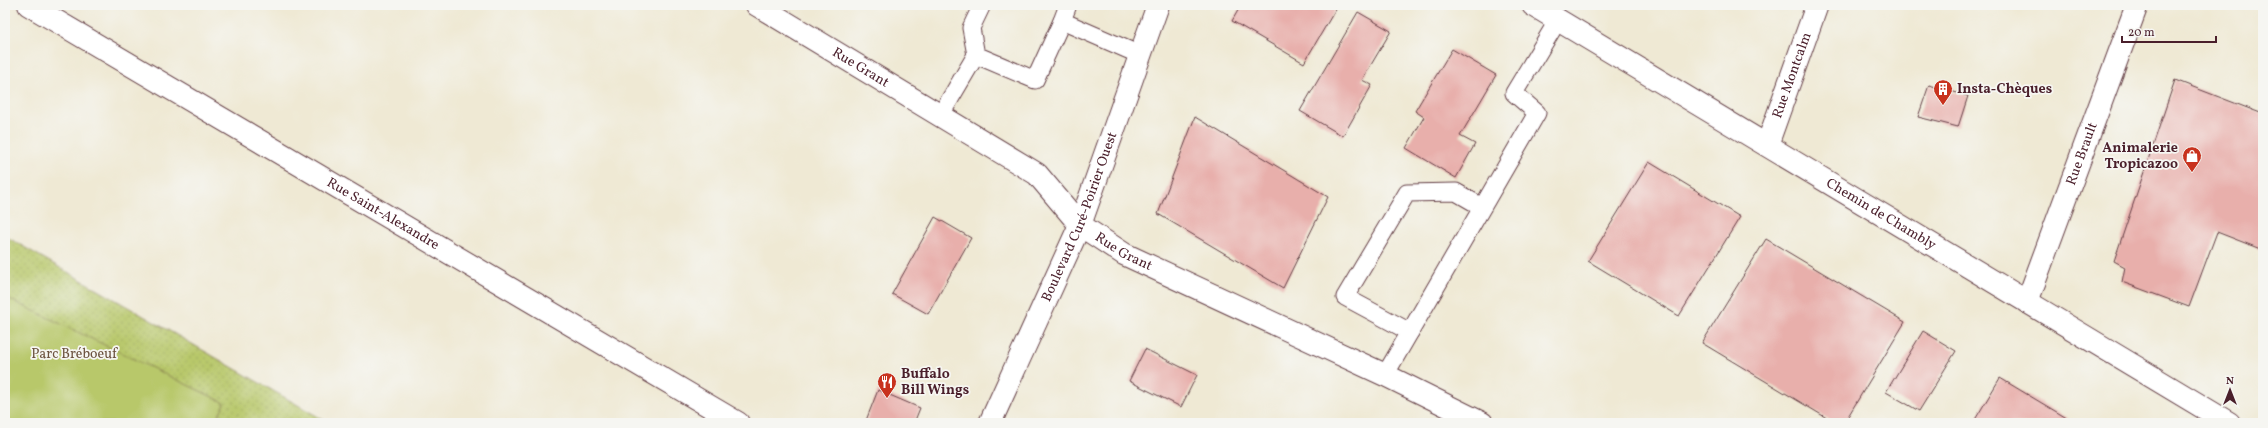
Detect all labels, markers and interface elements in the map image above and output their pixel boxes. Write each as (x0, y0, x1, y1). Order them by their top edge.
scale bar (2122, 18, 2216, 44)
text: 20 m (2128, 25, 2155, 41)
street label: Rue Montcalm (1768, 30, 1816, 121)
street label: Rue Grant (829, 43, 893, 92)
building icon: Insta-Chèques (1932, 78, 1954, 106)
place label: Insta-Chèques (1957, 80, 2052, 99)
street label: Rue Brault (2062, 120, 2102, 188)
street label: Boulevard Curé-Poirier Ouest (1037, 129, 1122, 305)
place label: Animalerie Tropicazoo (2102, 139, 2178, 174)
shop icon: Animalerie Tropicazoo (2181, 145, 2203, 173)
street label: Rue Saint-Alexandre (323, 173, 443, 255)
street label: Chemin de Chambly (1822, 174, 1940, 255)
street label: Rue Grant (1091, 228, 1155, 275)
park label: Parc Bréboeuf (31, 345, 118, 364)
place label: Buffalo Bill Wings (901, 365, 969, 400)
north arrow (2210, 370, 2250, 410)
restaurant icon: Buffalo Bill Wings (876, 371, 898, 399)
text: N (2226, 374, 2234, 389)

